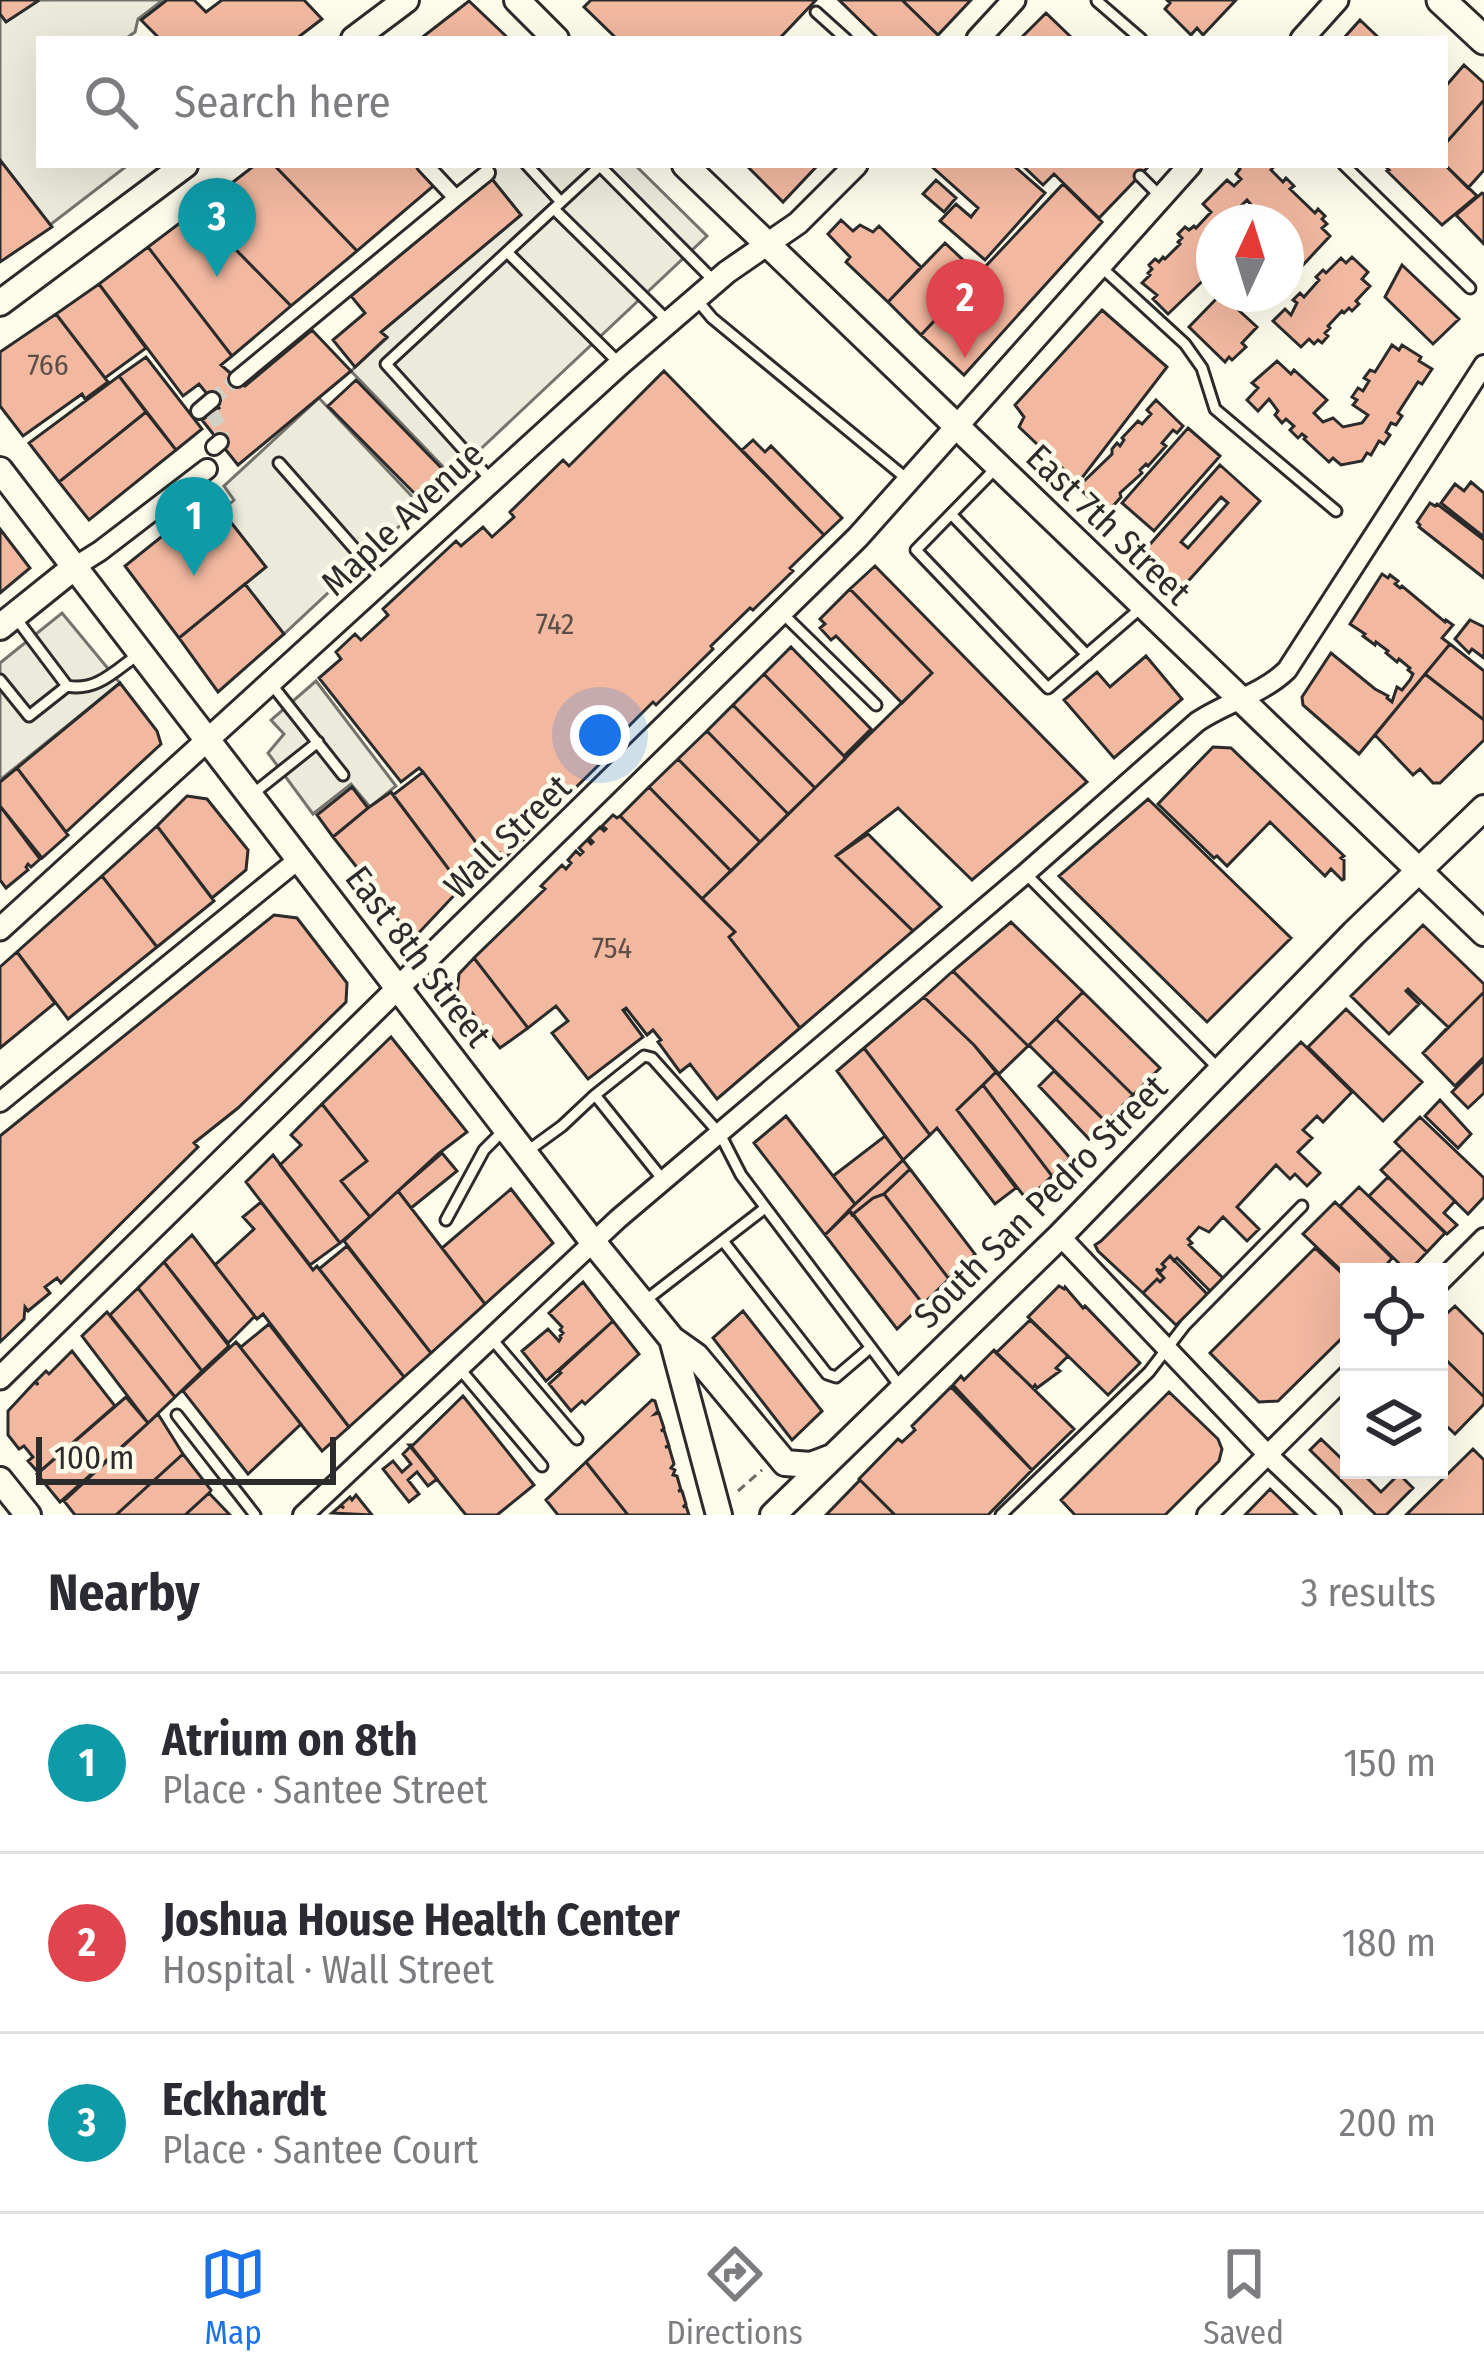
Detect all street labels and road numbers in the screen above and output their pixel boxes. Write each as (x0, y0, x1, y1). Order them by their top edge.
street label: Maple Avenue (312, 432, 493, 605)
street label: East 7th Street (1017, 435, 1200, 614)
street label: Wall Street (435, 765, 580, 908)
street label: East 8th Street (336, 857, 501, 1056)
street label: South San Pedro Street (905, 1066, 1177, 1337)

